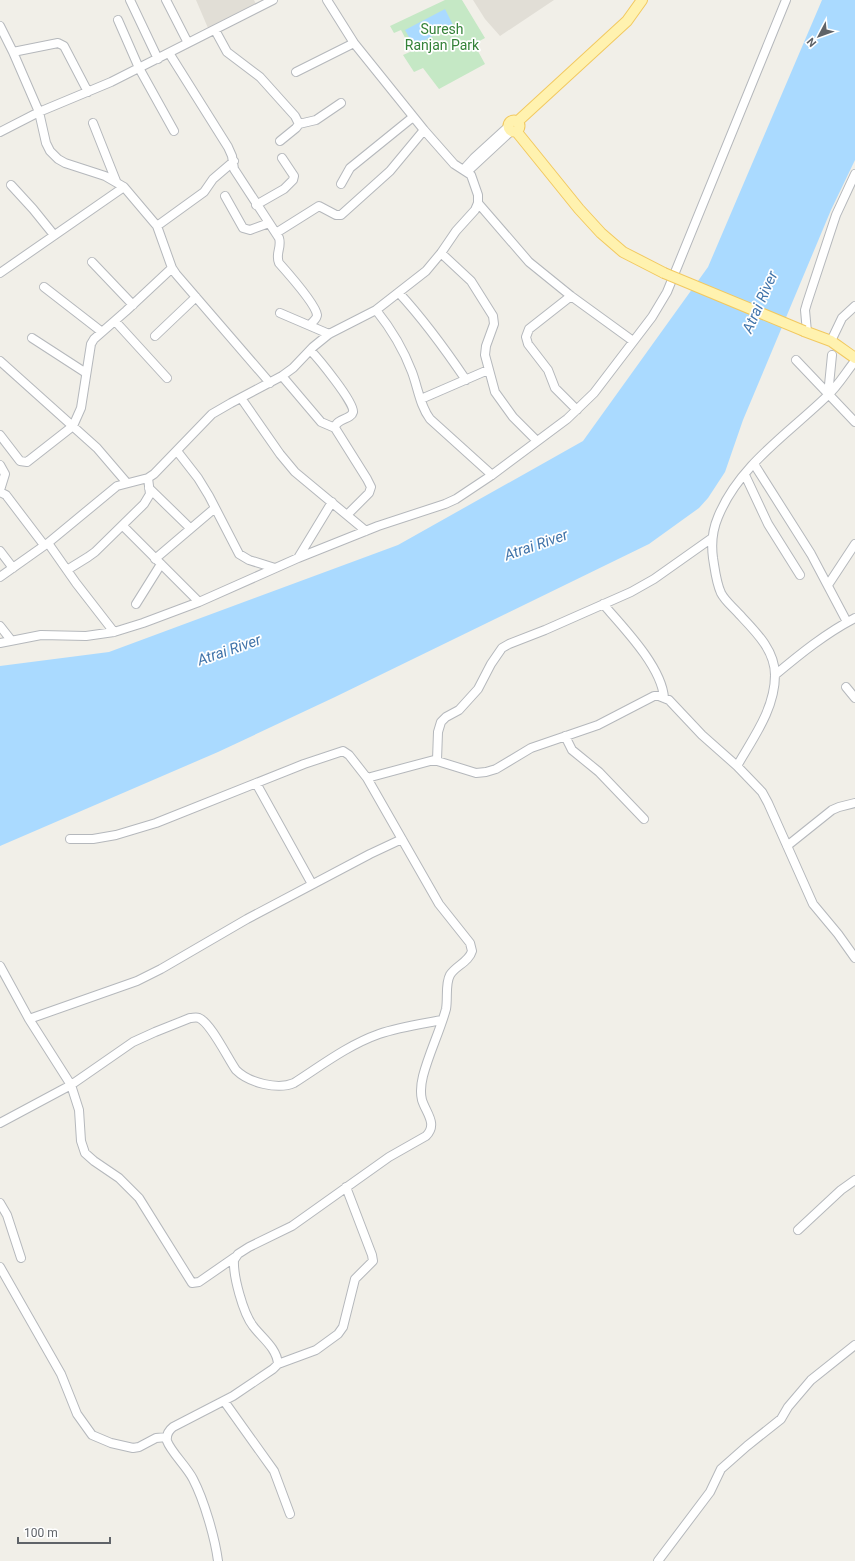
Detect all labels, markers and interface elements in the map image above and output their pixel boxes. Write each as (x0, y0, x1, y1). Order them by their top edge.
north arrow (799, 16, 839, 56)
park label: Suresh Ranjan Park (405, 21, 480, 53)
text: N (804, 35, 819, 49)
water label: Atrai River (738, 267, 782, 337)
water label: Atrai River (501, 525, 571, 565)
water label: Atrai River (194, 630, 264, 670)
scale bar (18, 1519, 110, 1545)
text: 100 m (24, 1526, 58, 1540)

